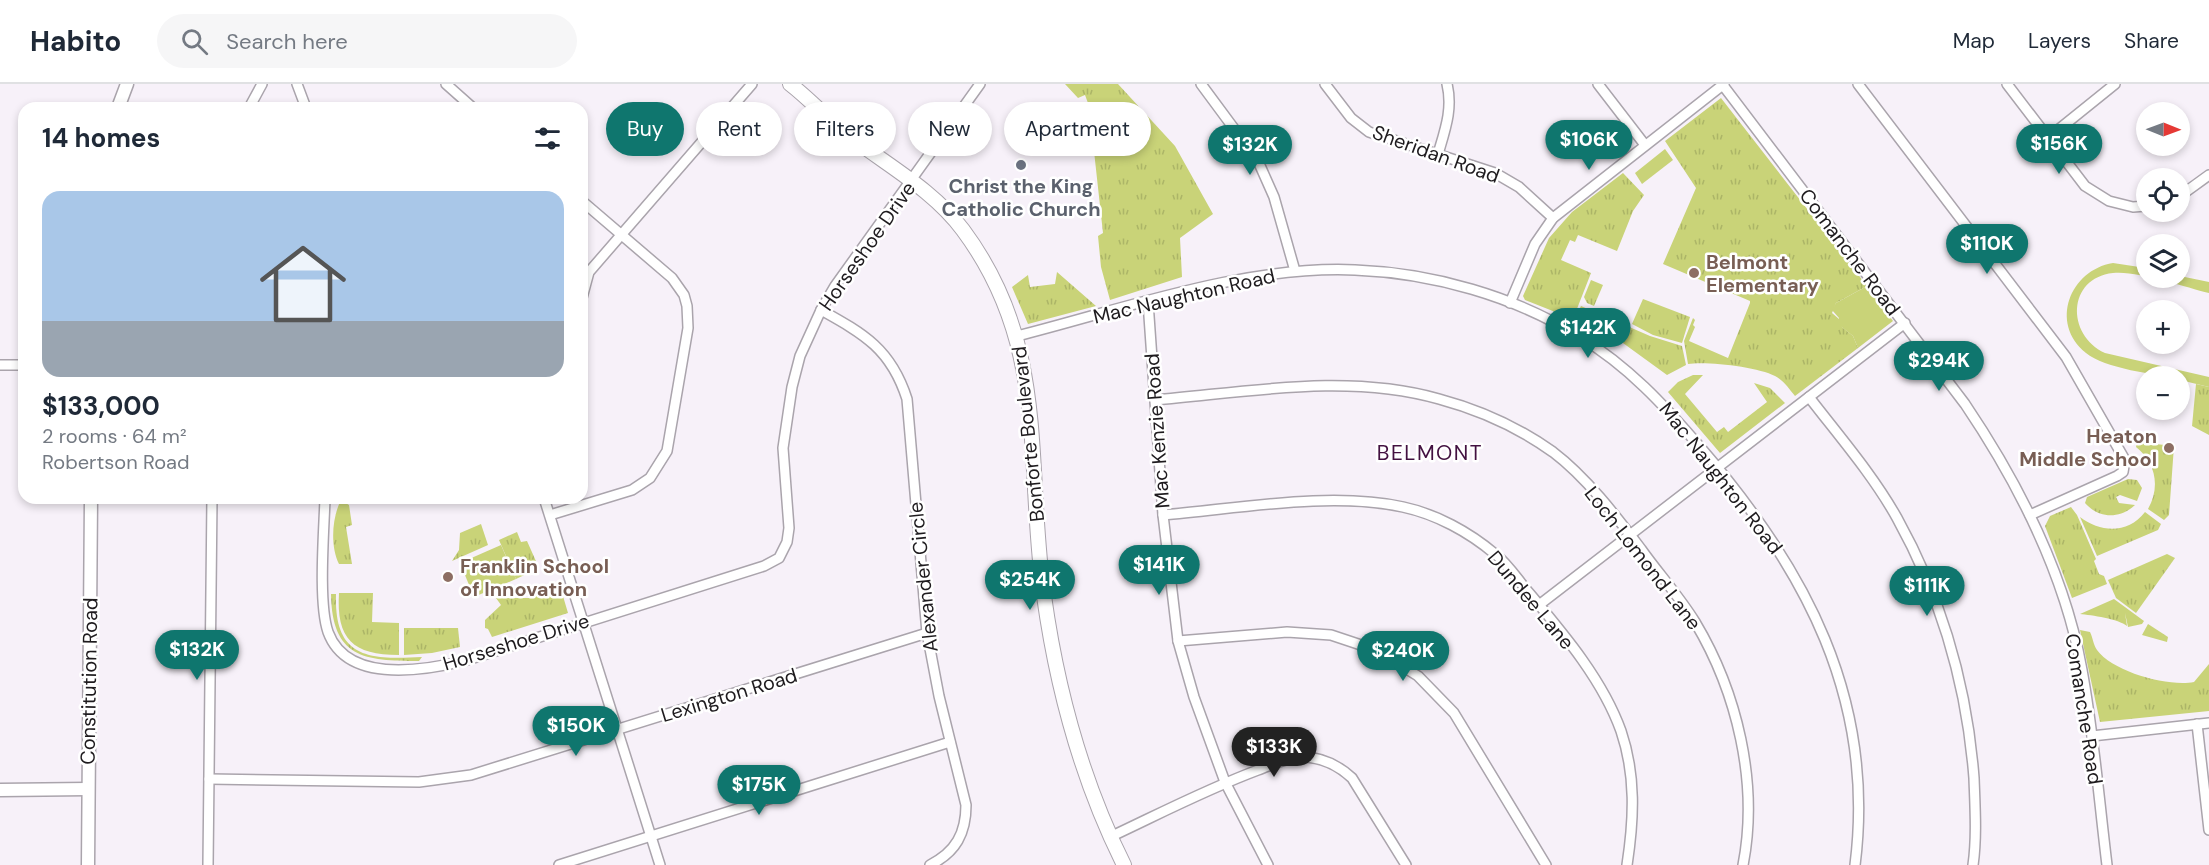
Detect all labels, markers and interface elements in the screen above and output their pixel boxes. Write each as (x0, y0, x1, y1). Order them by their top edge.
search box (157, 14, 577, 68)
text: Habito (30, 23, 121, 60)
icon: search (178, 25, 211, 58)
text: Search here (226, 27, 348, 56)
text: Map (1953, 27, 1995, 55)
text: Layers (2028, 27, 2091, 55)
text: Share (2124, 27, 2179, 55)
chip: Buy (606, 102, 684, 156)
chip: Rent (696, 102, 782, 156)
chip: Filters (794, 102, 896, 156)
chip: New (908, 102, 992, 156)
chip: Apartment (1004, 102, 1151, 156)
north arrow (2136, 102, 2190, 156)
map controls (2136, 102, 2190, 420)
street label: Sheridan Road (1369, 119, 1503, 189)
pin: $106K (1547, 120, 1631, 171)
text: 14 homes (42, 121, 160, 155)
icon: filters (531, 122, 564, 155)
pin: $156K (2017, 124, 2101, 175)
pin: $132K (1208, 125, 1292, 176)
text: $106K (1559, 126, 1619, 152)
text: $156K (2030, 130, 2088, 156)
text: $132K (1222, 131, 1278, 157)
marker: Christ the King Catholic Church (1014, 158, 1028, 172)
button: locate (2136, 168, 2190, 222)
place label: Christ the King Catholic Church (941, 173, 1101, 222)
street label: Horseshoe Drive (813, 176, 921, 316)
street label: Comanche Road (1794, 183, 1906, 321)
pin: $110K (1945, 224, 2029, 275)
icon: home (249, 230, 357, 338)
text: $110K (1960, 230, 2014, 256)
button: layers (2136, 234, 2190, 288)
place label: Belmont Elementary (1706, 249, 1819, 298)
street label: Mac Naughton Road (1090, 262, 1278, 330)
marker: Belmont Elementary (1687, 266, 1701, 280)
button: + (2136, 300, 2190, 354)
pin: $142K (1546, 308, 1630, 359)
text: $142K (1560, 314, 1616, 340)
pin: $294K (1897, 341, 1981, 392)
street label: Bonforte Boulevard (1006, 345, 1050, 523)
text: $294K (1908, 347, 1970, 373)
street label: Mac Kenzie Road (1139, 353, 1175, 509)
button: − (2136, 366, 2190, 420)
text: $133,000 (42, 389, 160, 423)
street label: Mac Naughton Road (1653, 397, 1789, 559)
text: 2 rooms · 64 m² (42, 423, 186, 449)
place label: Heaton Middle School (2019, 423, 2157, 472)
district label: BELMONT (1377, 439, 1483, 467)
marker: Heaton Middle School (2162, 441, 2176, 455)
text: Robertson Road (42, 449, 190, 475)
street label: Loch Lomond Lane (1579, 481, 1707, 635)
street label: Alexander Circle (902, 501, 944, 653)
pin: $141K (1117, 545, 1201, 596)
street label: Dundee Lane (1482, 545, 1580, 655)
text: $141K (1133, 551, 1185, 577)
place label: Franklin School of Innovation (460, 553, 609, 602)
pin: $254K (988, 560, 1072, 611)
text: $254K (999, 566, 1061, 592)
pin: $111K (1885, 566, 1969, 617)
marker: Franklin School of Innovation (441, 570, 455, 584)
text: $111K (1904, 572, 1950, 598)
street label: Constitution Road (75, 597, 103, 765)
street label: Horseshoe Drive (440, 607, 592, 677)
pin: $132K (155, 630, 239, 681)
pin: $240K (1361, 631, 1445, 682)
street label: Comanche Road (2059, 632, 2109, 786)
text: $132K (169, 636, 225, 662)
text: $240K (1371, 637, 1435, 663)
street label: Lexington Road (658, 662, 800, 728)
pin: $150K (534, 706, 618, 757)
text: $150K (547, 712, 605, 738)
pin: $133K (1232, 727, 1316, 778)
text: $133K (1246, 733, 1302, 759)
pin: $175K (717, 765, 801, 816)
text: $175K (731, 771, 787, 797)

